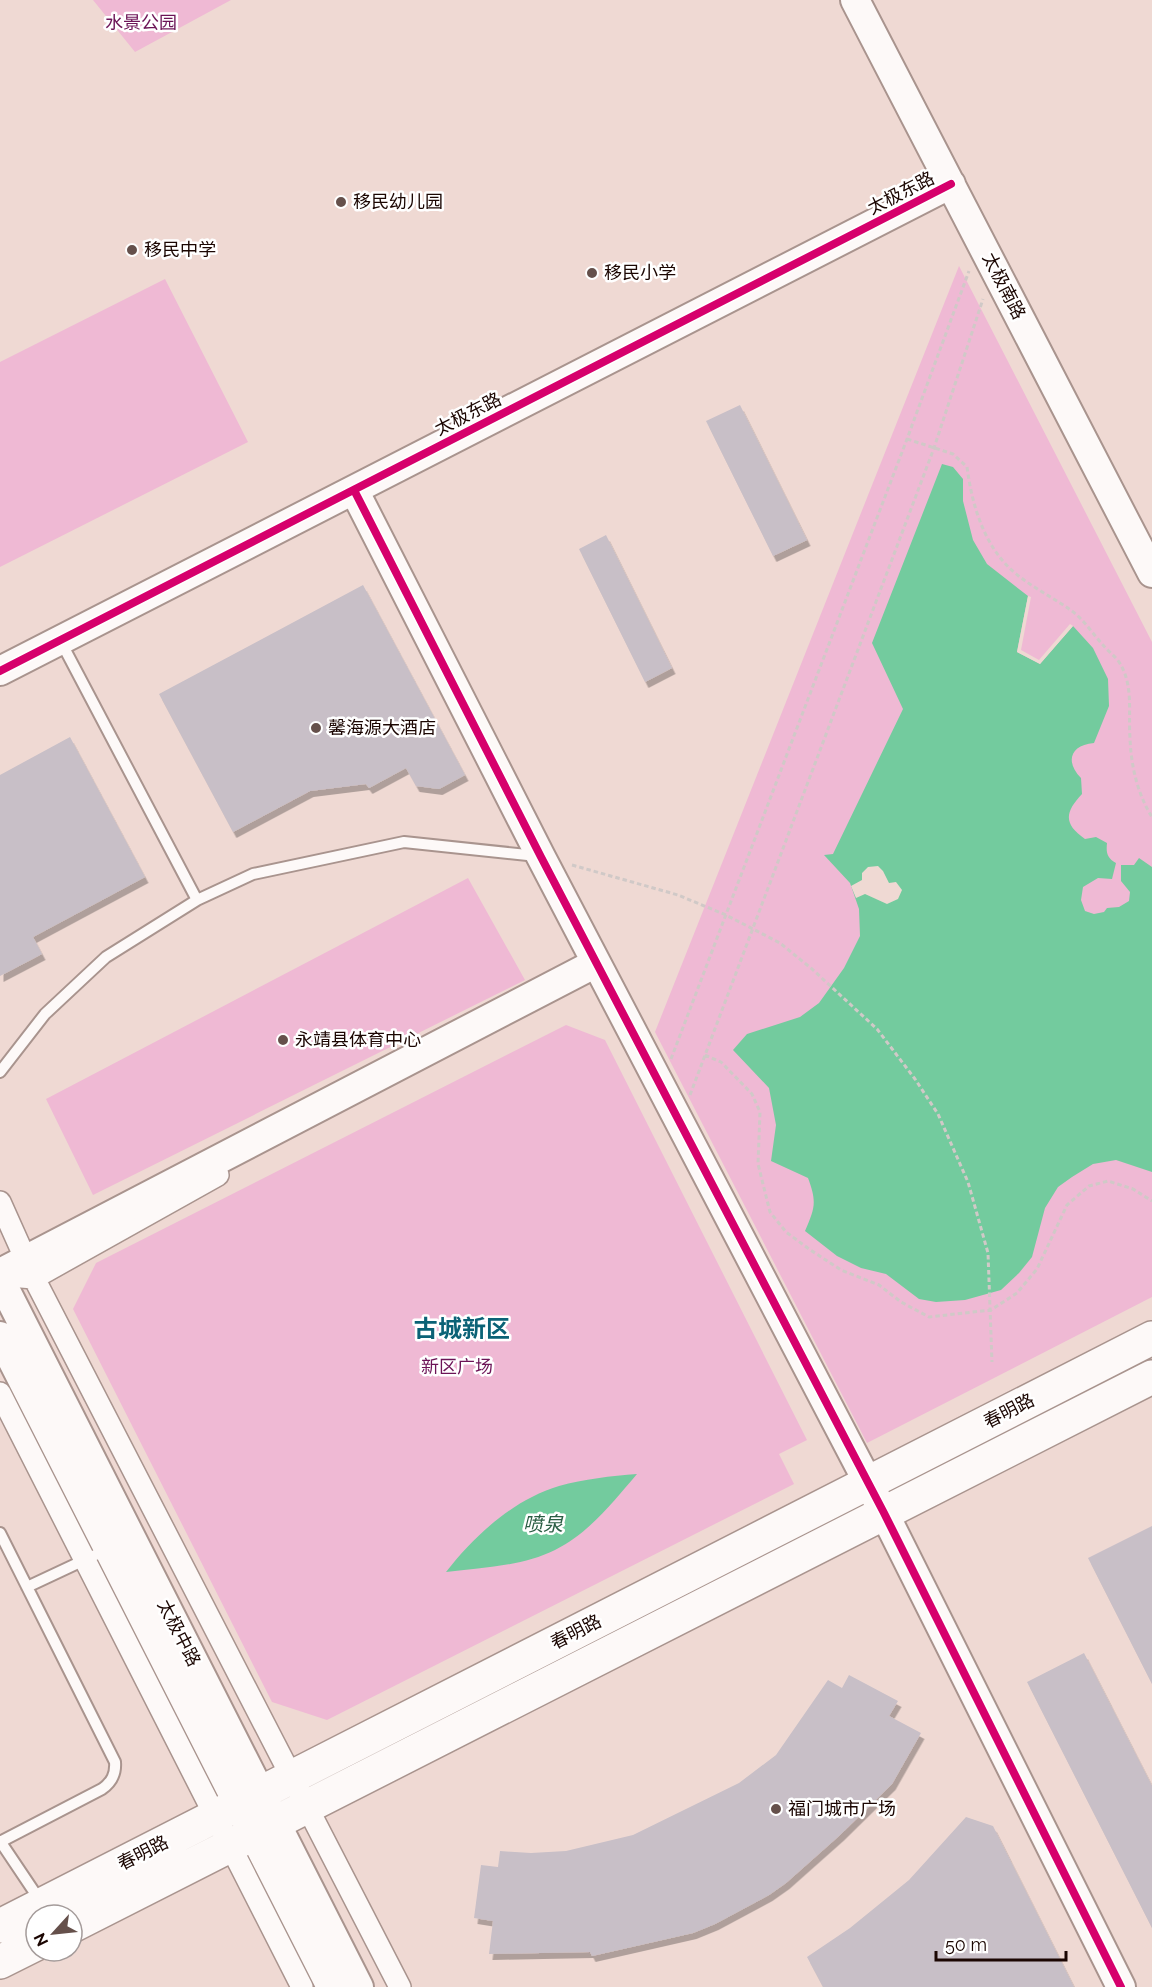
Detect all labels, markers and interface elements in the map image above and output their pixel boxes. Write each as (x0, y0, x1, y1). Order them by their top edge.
park label: 水景公园 (105, 12, 177, 33)
street label: 太极东路 (864, 167, 938, 218)
place label: 移民幼儿园 (353, 191, 443, 212)
marker: 移民幼儿园 (334, 195, 348, 209)
place label: 移民中学 (144, 239, 216, 260)
marker: 移民中学 (125, 243, 139, 257)
street label: 太极南路 (979, 249, 1030, 323)
place label: 移民小学 (604, 262, 676, 283)
marker: 移民小学 (585, 266, 599, 280)
street label: 太极东路 (431, 388, 505, 439)
place label: 馨海源大酒店 (328, 717, 436, 738)
marker: 馨海源大酒店 (309, 721, 323, 735)
place label: 永靖县体育中心 (295, 1029, 421, 1050)
marker: 永靖县体育中心 (276, 1033, 290, 1047)
district label: 古城新区 (414, 1314, 510, 1343)
park label: 新区广场 (421, 1356, 493, 1377)
street label: 春明路 (980, 1389, 1038, 1432)
water label: 喷泉 (523, 1512, 564, 1536)
street label: 太极中路 (154, 1596, 205, 1670)
street label: 春明路 (547, 1610, 605, 1653)
place label: 福门城市广场 (788, 1798, 896, 1819)
marker: 福门城市广场 (769, 1802, 783, 1816)
street label: 春明路 (114, 1831, 172, 1874)
north arrow (24, 1903, 84, 1963)
scale bar (936, 1924, 1066, 1962)
text: N (30, 1930, 52, 1949)
text: 50 m (945, 1934, 987, 1955)

